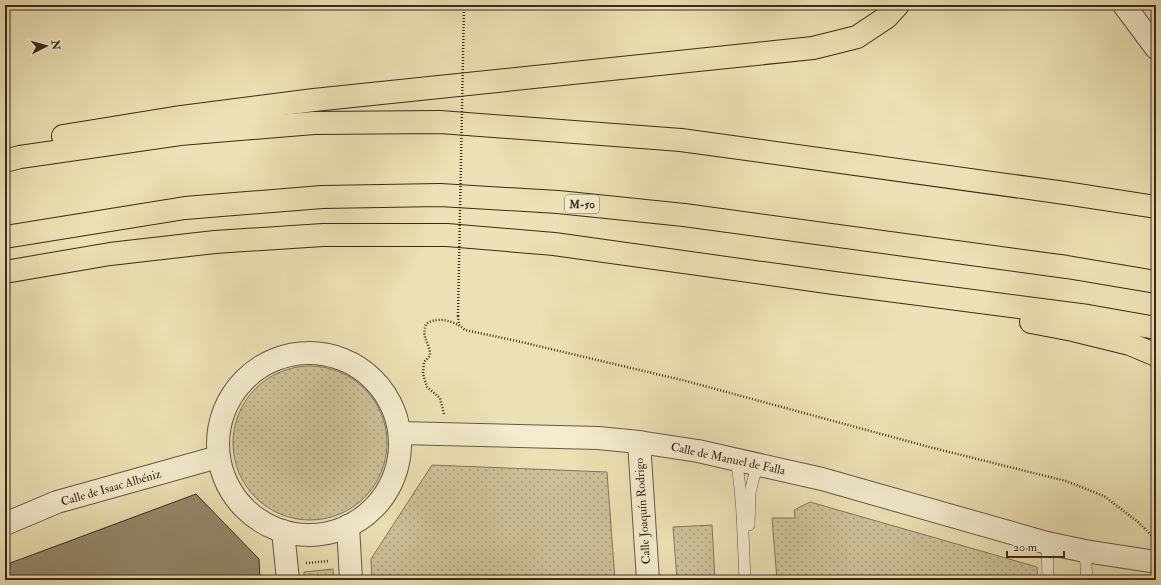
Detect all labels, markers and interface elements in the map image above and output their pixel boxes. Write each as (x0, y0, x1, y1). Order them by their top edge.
north arrow (26, 26, 66, 66)
text: N (48, 38, 63, 52)
road number: M-50 (565, 195, 599, 213)
street label: Calle de Manuel de Falla (669, 440, 788, 479)
street label: Calle Joaquín Rodrigo (632, 457, 654, 565)
street label: Calle de Isaac Albéniz (59, 466, 163, 509)
scale bar (1007, 533, 1064, 559)
text: 20 m (1013, 540, 1038, 555)

